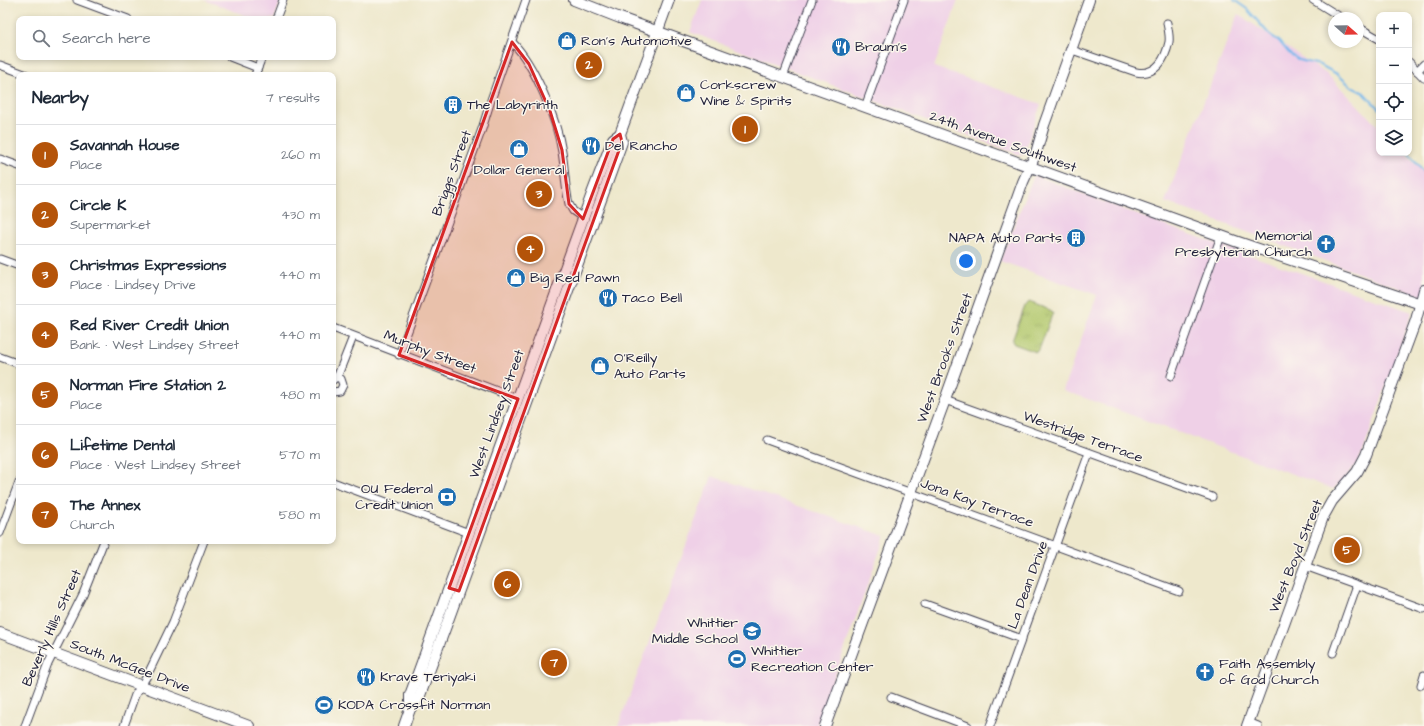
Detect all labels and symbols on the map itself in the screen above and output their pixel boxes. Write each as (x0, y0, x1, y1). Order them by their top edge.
north arrow (1328, 12, 1364, 48)
shop icon: Ron's Automotive (556, 30, 578, 52)
place label: Ron's Automotive (581, 31, 692, 51)
restaurant icon: Braum's (830, 36, 852, 58)
place label: Braum's (855, 37, 907, 57)
pin: 2 (576, 50, 602, 80)
place label: Corkscrew Wine & Spirits (700, 75, 792, 111)
shop icon: Corkscrew Wine & Spirits (675, 82, 697, 104)
building icon: The Labyrinth (442, 94, 464, 116)
place label: The Labyrinth (467, 95, 558, 115)
street label: 24th Avenue Southwest (927, 106, 1080, 178)
pin: 1 (732, 114, 758, 144)
street label: Briggs Street (427, 127, 477, 219)
restaurant icon: Del Rancho (580, 135, 602, 157)
place label: Del Rancho (605, 136, 677, 156)
shop icon: Dollar General (508, 138, 530, 160)
place label: Dollar General (474, 160, 564, 180)
pin: 3 (526, 179, 552, 209)
place label: Memorial Presbyterian Church (1175, 226, 1312, 262)
building icon: NAPA Auto Parts (1065, 227, 1087, 249)
place label: NAPA Auto Parts (949, 228, 1062, 248)
church icon: Memorial Presbyterian Church (1315, 233, 1337, 255)
pin: 4 (517, 234, 543, 264)
your location (956, 251, 976, 271)
shop icon: Big Red Pawn (505, 267, 527, 289)
place label: Big Red Pawn (530, 268, 620, 288)
restaurant icon: Taco Bell (597, 287, 619, 309)
place label: Taco Bell (622, 288, 682, 308)
street label: West Brooks Street (912, 290, 978, 426)
street label: Murphy Street (381, 325, 479, 379)
street label: West Lindsey Street (464, 346, 530, 481)
place label: O'Reilly Auto Parts (614, 348, 686, 384)
shop icon: O'Reilly Auto Parts (589, 355, 611, 377)
street label: Westridge Terrace (1020, 406, 1146, 468)
street label: Jona Kay Terrace (918, 473, 1037, 533)
place label: OU Federal Credit Union (355, 479, 433, 515)
bank icon: OU Federal Credit Union (436, 486, 458, 508)
street label: West Boyd Street (1264, 496, 1328, 616)
pin: 5 (1334, 535, 1360, 565)
street label: La Dean Drive (1003, 538, 1053, 632)
street label: Beverly Hills Street (17, 566, 87, 690)
pin: 6 (494, 569, 520, 599)
place label: Whittier Middle School (652, 613, 738, 649)
school or university icon: Whittier Middle School (741, 620, 763, 642)
street label: South McGee Drive (67, 634, 193, 698)
place label: Whittier Recreation Center (751, 641, 874, 677)
pin: 7 (541, 648, 567, 678)
sports icon: Whittier Recreation Center (726, 648, 748, 670)
place label: Faith Assembly of God Church (1219, 654, 1319, 690)
church icon: Faith Assembly of God Church (1194, 661, 1216, 683)
restaurant icon: Krave Teriyaki (355, 666, 377, 688)
place label: Krave Teriyaki (380, 667, 475, 687)
sports icon: KODA Crossfit Norman (313, 694, 335, 716)
place label: KODA Crossfit Norman (338, 695, 490, 715)

